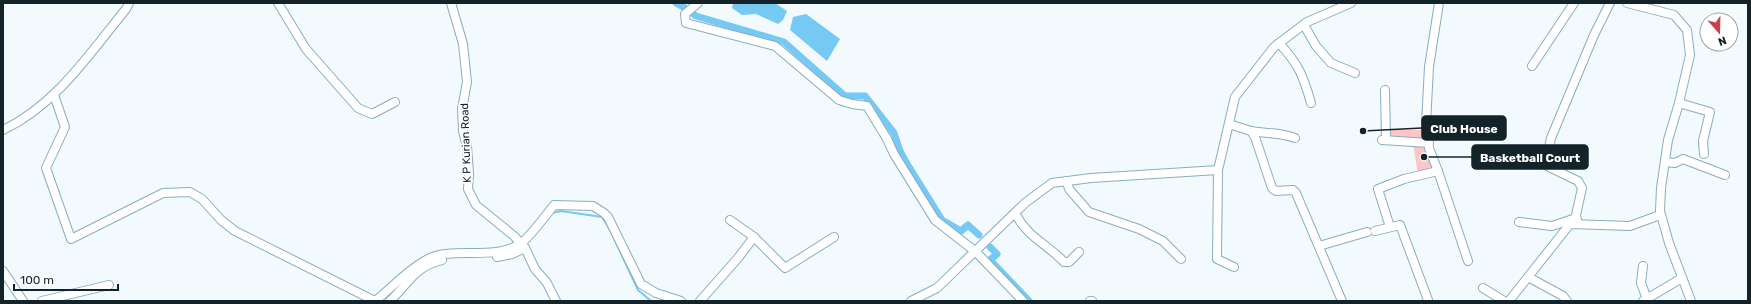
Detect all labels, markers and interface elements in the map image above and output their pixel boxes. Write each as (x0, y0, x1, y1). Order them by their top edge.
north arrow (1699, 12, 1739, 52)
text: N (1716, 33, 1728, 48)
street label: K P Kurian Road (458, 103, 474, 183)
callout: Club House (1422, 116, 1506, 140)
text: Club House (1430, 122, 1498, 136)
callout: Basketball Court (1472, 145, 1588, 169)
text: Basketball Court (1480, 151, 1580, 165)
scale bar (14, 266, 118, 292)
text: 100 m (20, 273, 54, 287)

